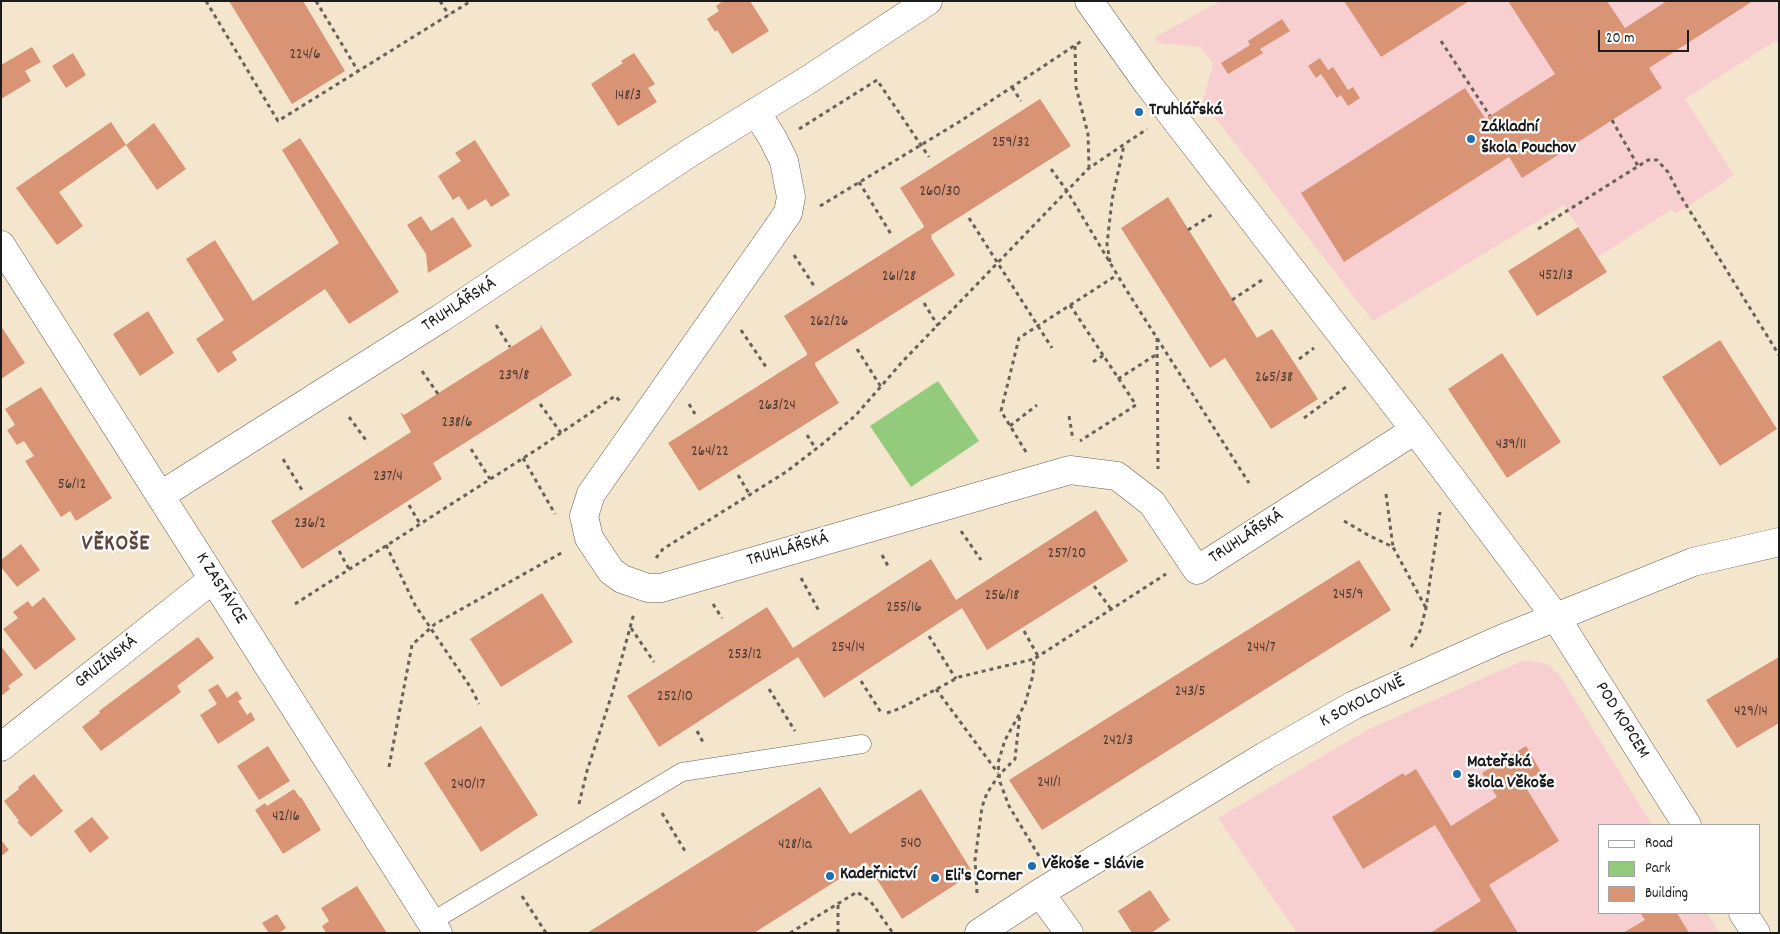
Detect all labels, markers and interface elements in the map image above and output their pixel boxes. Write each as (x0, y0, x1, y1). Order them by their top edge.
scale bar (1600, 20, 1691, 52)
text: 20 m (1606, 28, 1634, 50)
house number: 224/6 (290, 47, 320, 65)
house number: 148/3 (615, 88, 641, 106)
place label: Truhlářská (1149, 101, 1223, 123)
marker: Truhlářská (1133, 106, 1145, 118)
place label: Základní škola Pouchov (1481, 118, 1576, 160)
marker: Základní škola Pouchov (1465, 133, 1477, 145)
house number: 259/32 (992, 135, 1030, 153)
house number: 260/30 (919, 184, 961, 202)
house number: 452/13 (1539, 268, 1573, 286)
house number: 261/28 (882, 269, 916, 287)
street label: TRUHLÁŘSKÁ (419, 274, 501, 338)
house number: 262/26 (810, 314, 848, 332)
house number: 239/8 (499, 368, 529, 386)
house number: 265/38 (1255, 370, 1293, 388)
house number: 263/24 (758, 398, 796, 416)
house number: 238/6 (442, 415, 472, 433)
house number: 439/11 (1496, 437, 1526, 455)
house number: 264/22 (691, 444, 729, 462)
house number: 237/4 (373, 469, 403, 487)
house number: 56/12 (58, 477, 86, 495)
street label: TRUHLÁŘSKÁ (1206, 506, 1288, 570)
house number: 236/2 (294, 516, 326, 534)
street label: TRUHLÁŘSKÁ (745, 529, 831, 573)
district label: VĚKOŠE (81, 533, 151, 559)
house number: 257/20 (1048, 546, 1086, 564)
street label: K ZASTÁVCE (190, 549, 250, 629)
house number: 245/9 (1333, 587, 1363, 605)
house number: 256/18 (985, 588, 1019, 606)
house number: 255/16 (886, 600, 922, 618)
street label: GRUZÍNSKÁ (71, 632, 143, 694)
house number: 254/14 (831, 640, 865, 658)
house number: 244/7 (1246, 640, 1276, 658)
house number: 253/12 (728, 647, 762, 665)
street label: K SOKOLOVNĚ (1317, 672, 1409, 734)
street label: POD KOPCEM (1589, 679, 1653, 763)
house number: 243/5 (1175, 684, 1205, 702)
house number: 252/10 (657, 689, 693, 707)
house number: 429/14 (1734, 704, 1768, 722)
house number: 242/3 (1103, 733, 1133, 751)
place label: Mateřská škola Věkoše (1467, 753, 1555, 796)
marker: Mateřská škola Věkoše (1451, 768, 1463, 780)
house number: 241/1 (1037, 775, 1061, 793)
house number: 240/17 (451, 777, 485, 795)
house number: 42/16 (272, 809, 300, 827)
legend (1598, 824, 1760, 914)
text: Road (1645, 833, 1673, 855)
house number: 540 (900, 836, 922, 854)
house number: 428/1a (778, 837, 812, 855)
place label: Věkoše - Slávie (1042, 855, 1144, 877)
text: Park (1645, 858, 1671, 880)
marker: Věkoše - Slávie (1026, 860, 1038, 872)
place label: Kadeřnictví (840, 865, 916, 887)
place label: Eli's Corner (945, 867, 1022, 889)
marker: Kadeřnictví (824, 870, 836, 882)
marker: Eli's Corner (929, 872, 941, 884)
text: Building (1645, 883, 1688, 905)

